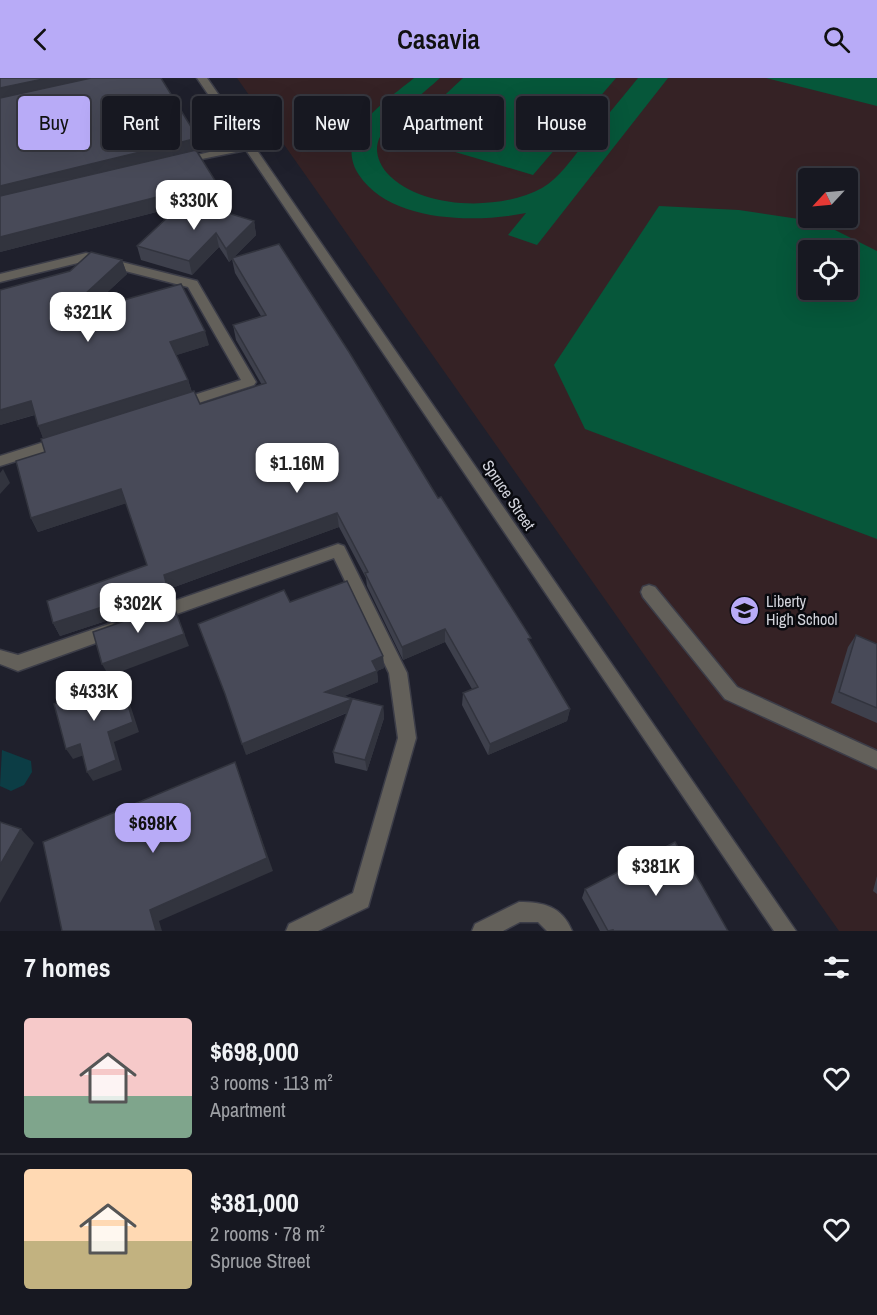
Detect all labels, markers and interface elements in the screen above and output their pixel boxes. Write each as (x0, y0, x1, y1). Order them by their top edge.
text: Casavia (397, 21, 480, 57)
icon: back (24, 23, 57, 56)
icon: search (820, 23, 853, 56)
chip: Buy (18, 96, 90, 150)
chip: Rent (102, 96, 180, 150)
chip: Filters (192, 96, 282, 150)
chip: New (294, 96, 370, 150)
chip: Apartment (382, 96, 504, 150)
chip: House (516, 96, 608, 150)
north arrow (798, 168, 858, 228)
map controls (798, 168, 858, 300)
pin: $330K (152, 180, 236, 231)
text: $330K (170, 186, 218, 213)
button: locate (798, 240, 858, 300)
pin: $321K (46, 292, 130, 343)
text: $321K (64, 298, 112, 325)
pin: $1.16M (248, 443, 346, 494)
text: $1.16M (270, 449, 324, 476)
street label: Spruce Street (477, 456, 541, 535)
pin: $302K (96, 583, 180, 634)
text: $302K (114, 589, 162, 616)
place label: Liberty High School (766, 590, 838, 630)
school or university icon: Liberty High School (729, 594, 761, 626)
pin: $433K (52, 671, 136, 722)
text: $433K (70, 677, 118, 704)
pin: $698K (111, 803, 195, 854)
text: $698K (129, 809, 177, 836)
pin: $381K (614, 846, 698, 897)
text: $381K (632, 852, 680, 879)
text: 7 homes (24, 950, 111, 985)
icon: filters (820, 951, 853, 984)
text: $698,000 (210, 1034, 299, 1069)
icon: home (72, 1042, 144, 1114)
icon: heart (820, 1062, 853, 1095)
text: 3 rooms · 113 m² (210, 1069, 333, 1096)
text: Apartment (210, 1096, 286, 1123)
text: $381,000 (210, 1185, 299, 1220)
icon: home (72, 1193, 144, 1265)
icon: heart (820, 1213, 853, 1246)
text: 2 rooms · 78 m² (210, 1220, 325, 1247)
text: Spruce Street (210, 1247, 310, 1274)

